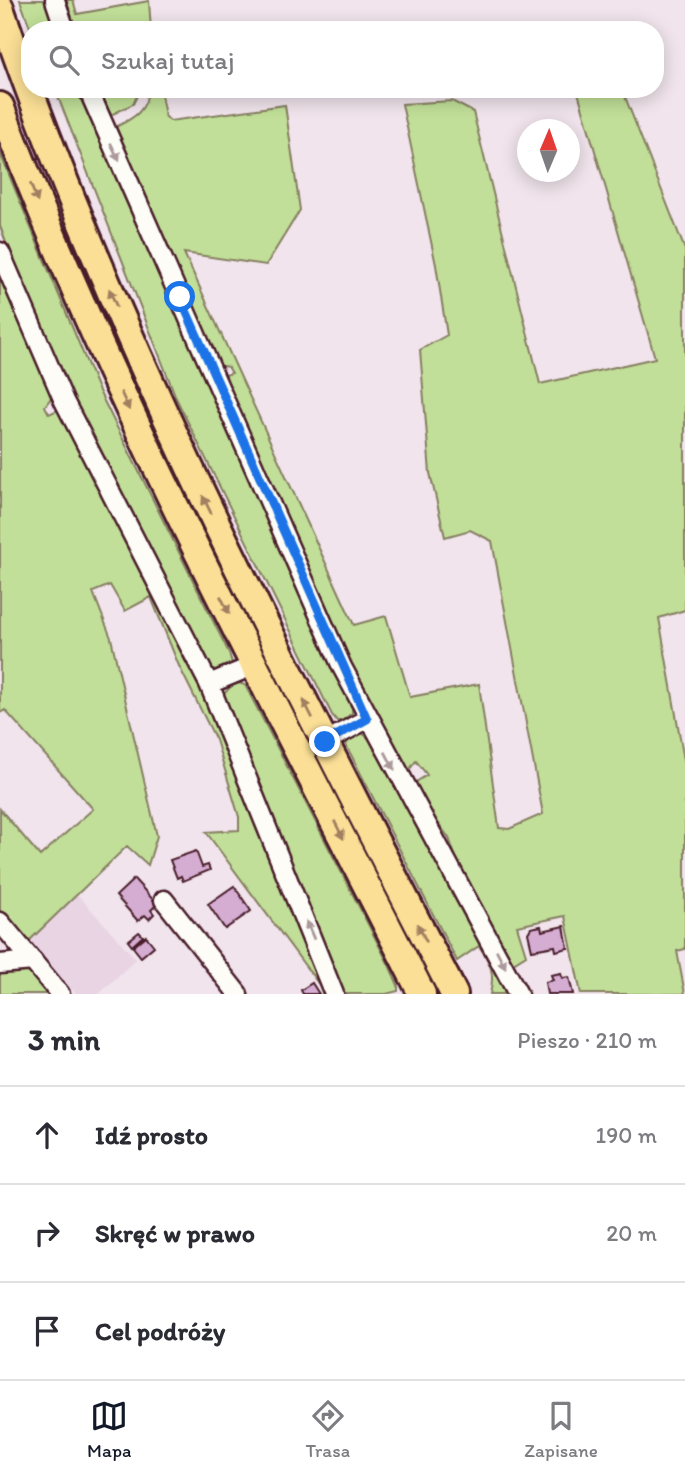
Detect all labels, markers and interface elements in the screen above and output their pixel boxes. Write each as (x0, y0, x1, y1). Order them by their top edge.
search box (21, 21, 664, 98)
icon: search (45, 41, 83, 79)
text: Szukaj tutaj (101, 44, 234, 76)
north arrow (517, 119, 580, 182)
one-way arrow (110, 142, 121, 162)
one-way arrow (28, 183, 39, 204)
route start (164, 281, 195, 312)
one-way arrow (107, 287, 118, 308)
one-way arrow (119, 391, 130, 411)
one-way arrow (201, 495, 212, 515)
one-way arrow (219, 596, 231, 616)
one-way arrow (303, 699, 314, 719)
route end (309, 726, 340, 757)
one-way arrow (384, 751, 396, 771)
one-way arrow (333, 820, 344, 840)
one-way arrow (304, 920, 315, 941)
one-way arrow (417, 923, 428, 943)
one-way arrow (496, 949, 507, 969)
text: 3 min (28, 1021, 100, 1058)
text: Pieszo · 210 m (517, 1026, 657, 1054)
icon: ahead (28, 1116, 66, 1154)
text: Idź prosto (95, 1119, 208, 1151)
text: 190 m (596, 1121, 657, 1149)
icon: right (28, 1214, 66, 1252)
text: Skręć w prawo (95, 1217, 255, 1249)
text: 20 m (606, 1219, 657, 1247)
icon: arrive (28, 1312, 66, 1350)
text: Cel podróży (95, 1315, 225, 1347)
tab: Mapa (87, 1397, 131, 1462)
tab: Trasa (305, 1397, 350, 1462)
tab: Zapisane (524, 1397, 598, 1462)

